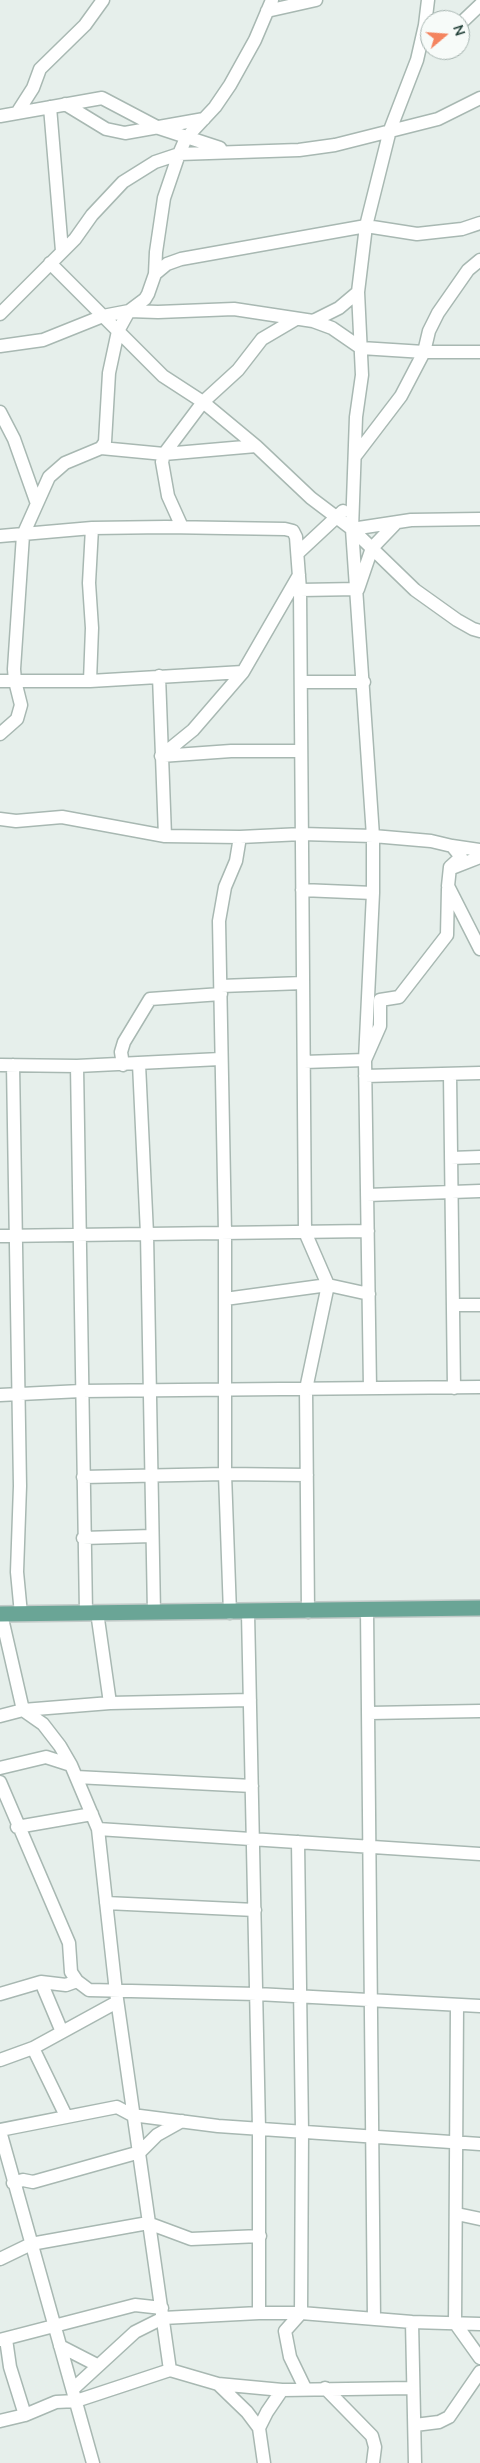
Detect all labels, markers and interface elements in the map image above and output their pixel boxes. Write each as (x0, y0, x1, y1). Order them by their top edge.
north arrow (420, 10, 470, 60)
text: N (448, 23, 469, 38)

